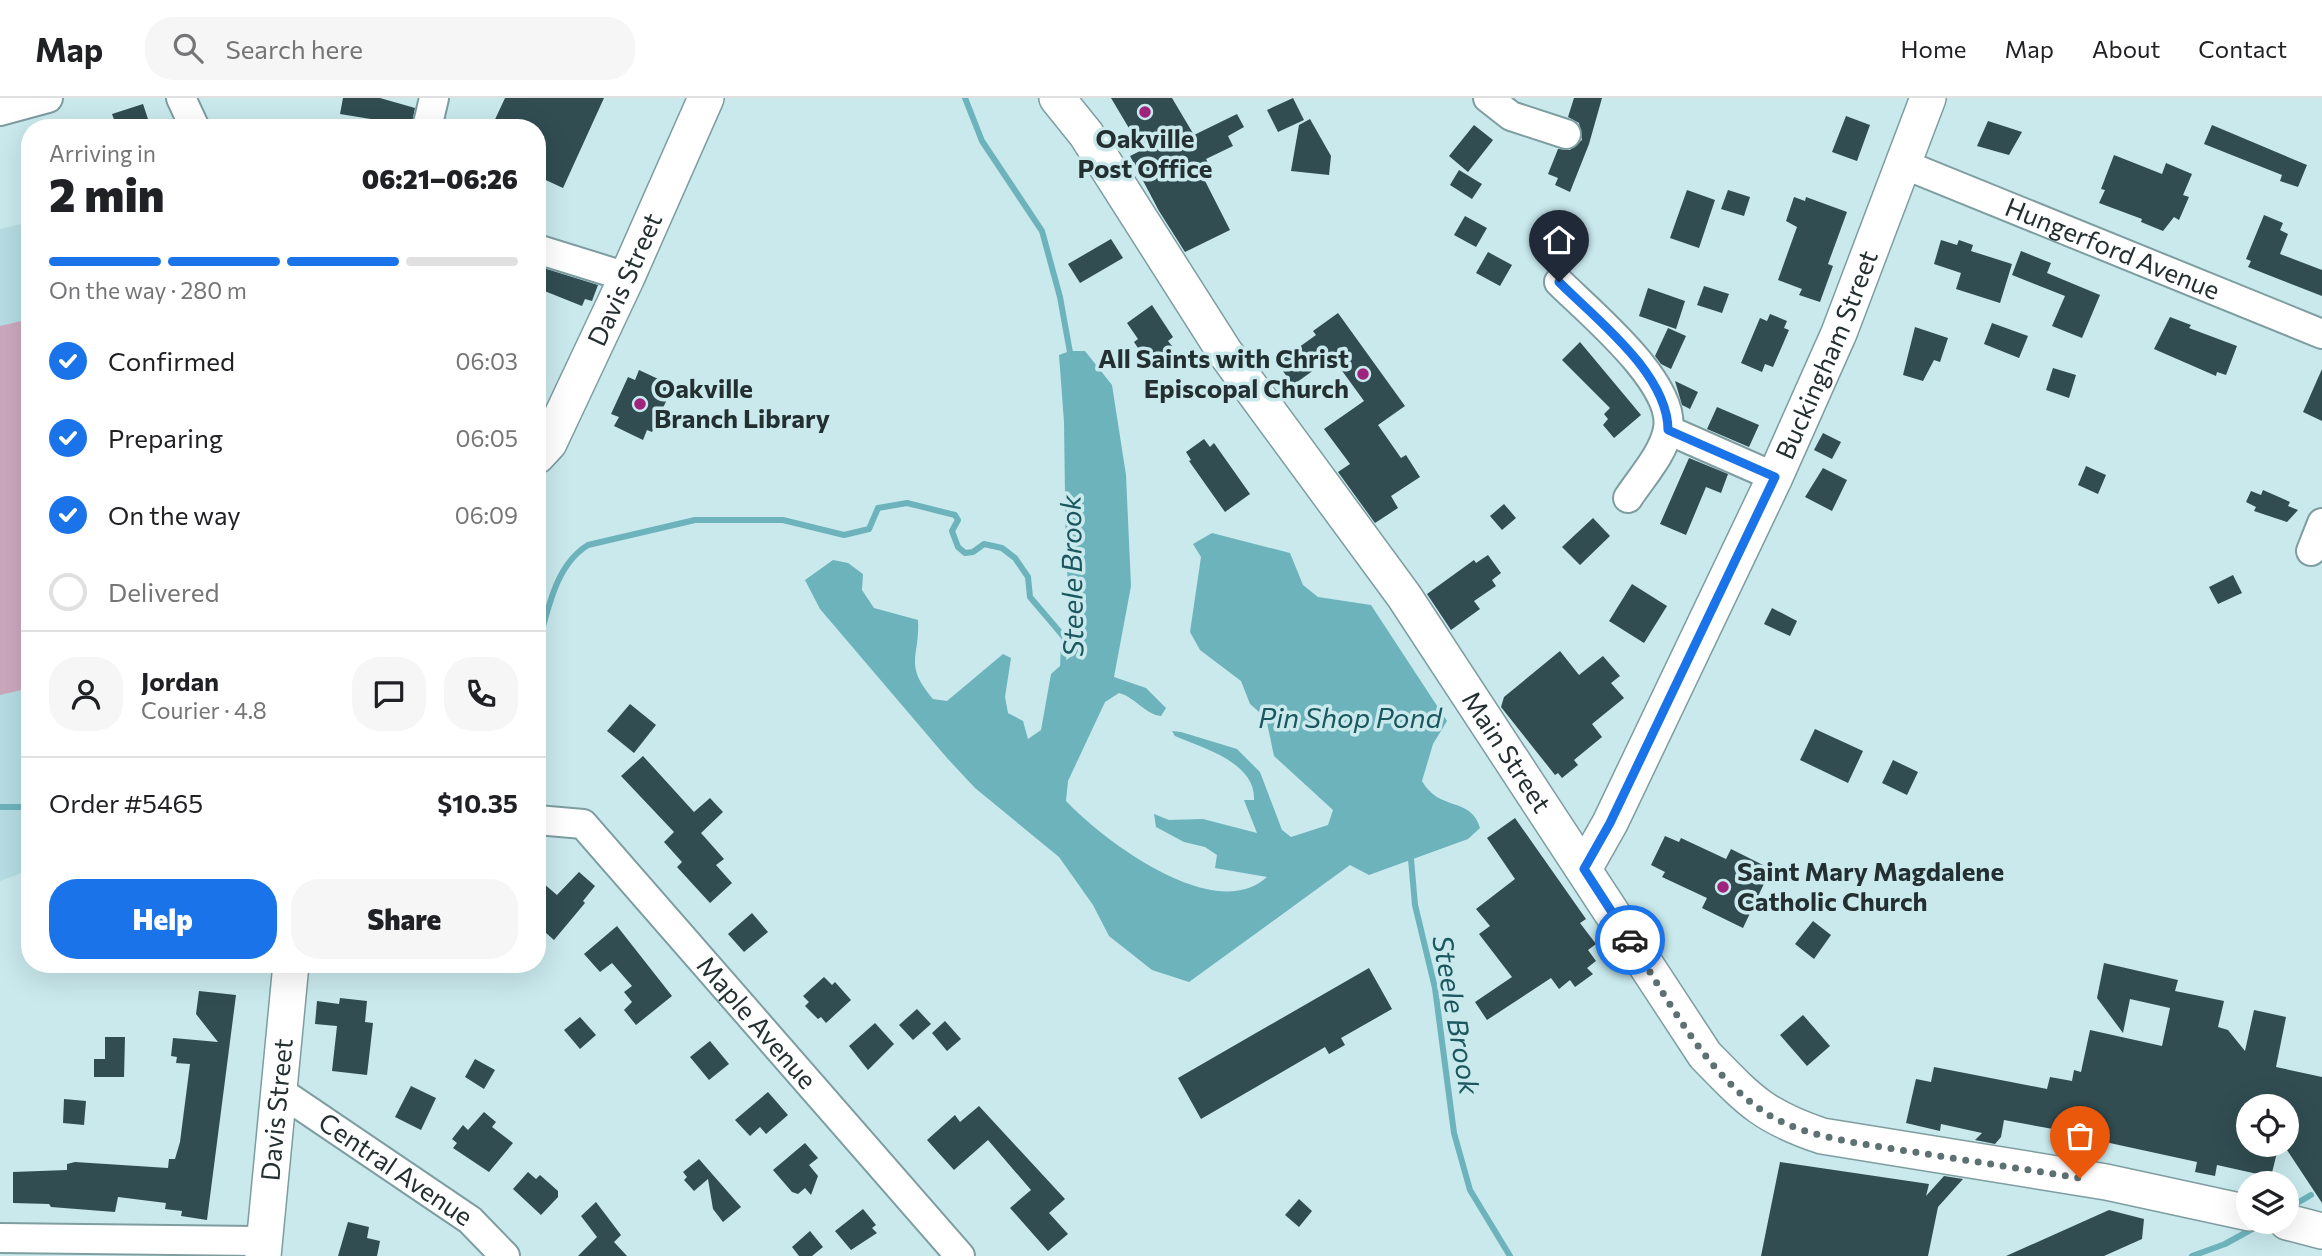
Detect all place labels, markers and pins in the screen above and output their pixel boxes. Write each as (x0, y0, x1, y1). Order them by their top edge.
marker: Oakville Post Office (1137, 104, 1153, 120)
place label: Oakville Post Office (1078, 122, 1213, 183)
pin (1529, 210, 1589, 282)
place label: All Saints with Christ Episcopal Church (1098, 342, 1349, 403)
marker: All Saints with Christ Episcopal Church (1355, 366, 1371, 382)
place label: Oakville Branch Library (654, 372, 830, 433)
marker: Oakville Branch Library (632, 396, 648, 412)
place label: Saint Mary Magdalene Catholic Church (1737, 855, 2004, 916)
marker: Saint Mary Magdalene Catholic Church (1715, 879, 1731, 895)
pin (2050, 1106, 2110, 1178)

